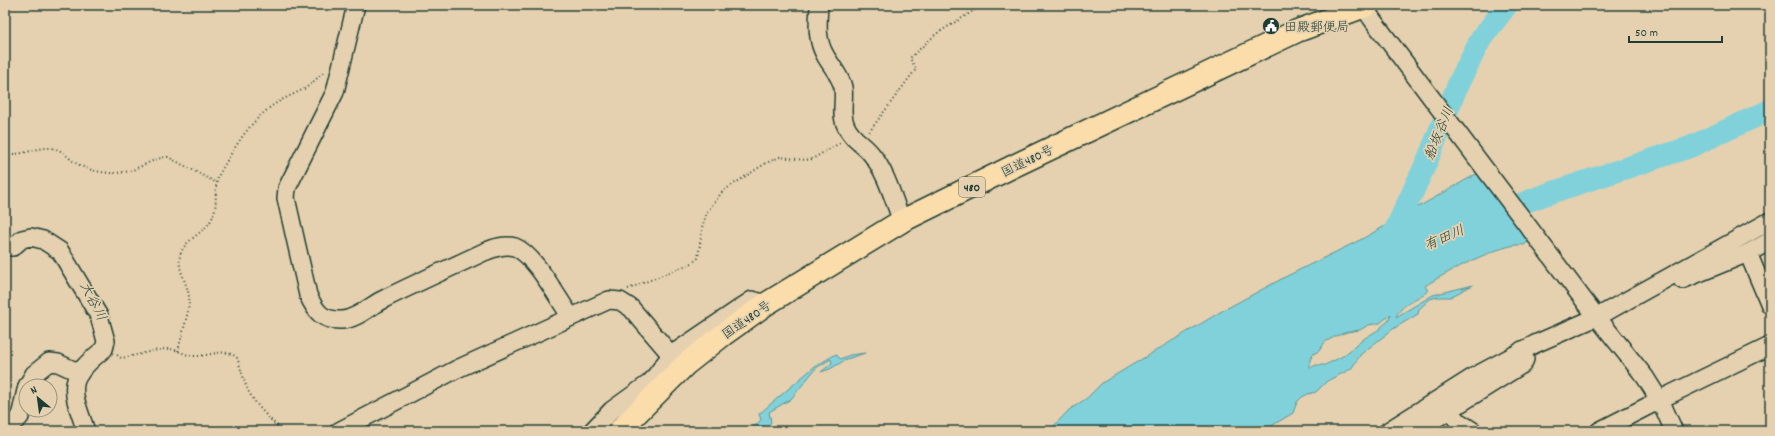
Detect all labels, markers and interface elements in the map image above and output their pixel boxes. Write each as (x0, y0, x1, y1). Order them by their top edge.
public building icon: 田殿郵便局 (1261, 16, 1281, 36)
scale bar (1629, 18, 1722, 44)
place label: 田殿郵便局 (1284, 19, 1349, 38)
text: 50 m (1635, 25, 1658, 42)
water label: 船坂谷川 (1420, 104, 1460, 163)
street label: 国道480号 (998, 141, 1058, 183)
road number: 480 (959, 177, 985, 197)
water label: 有田川 (1422, 221, 1468, 257)
water label: 大谷川 (74, 279, 111, 325)
street label: 国道480号 (719, 297, 776, 345)
north arrow (18, 378, 58, 418)
text: N (28, 382, 41, 399)

